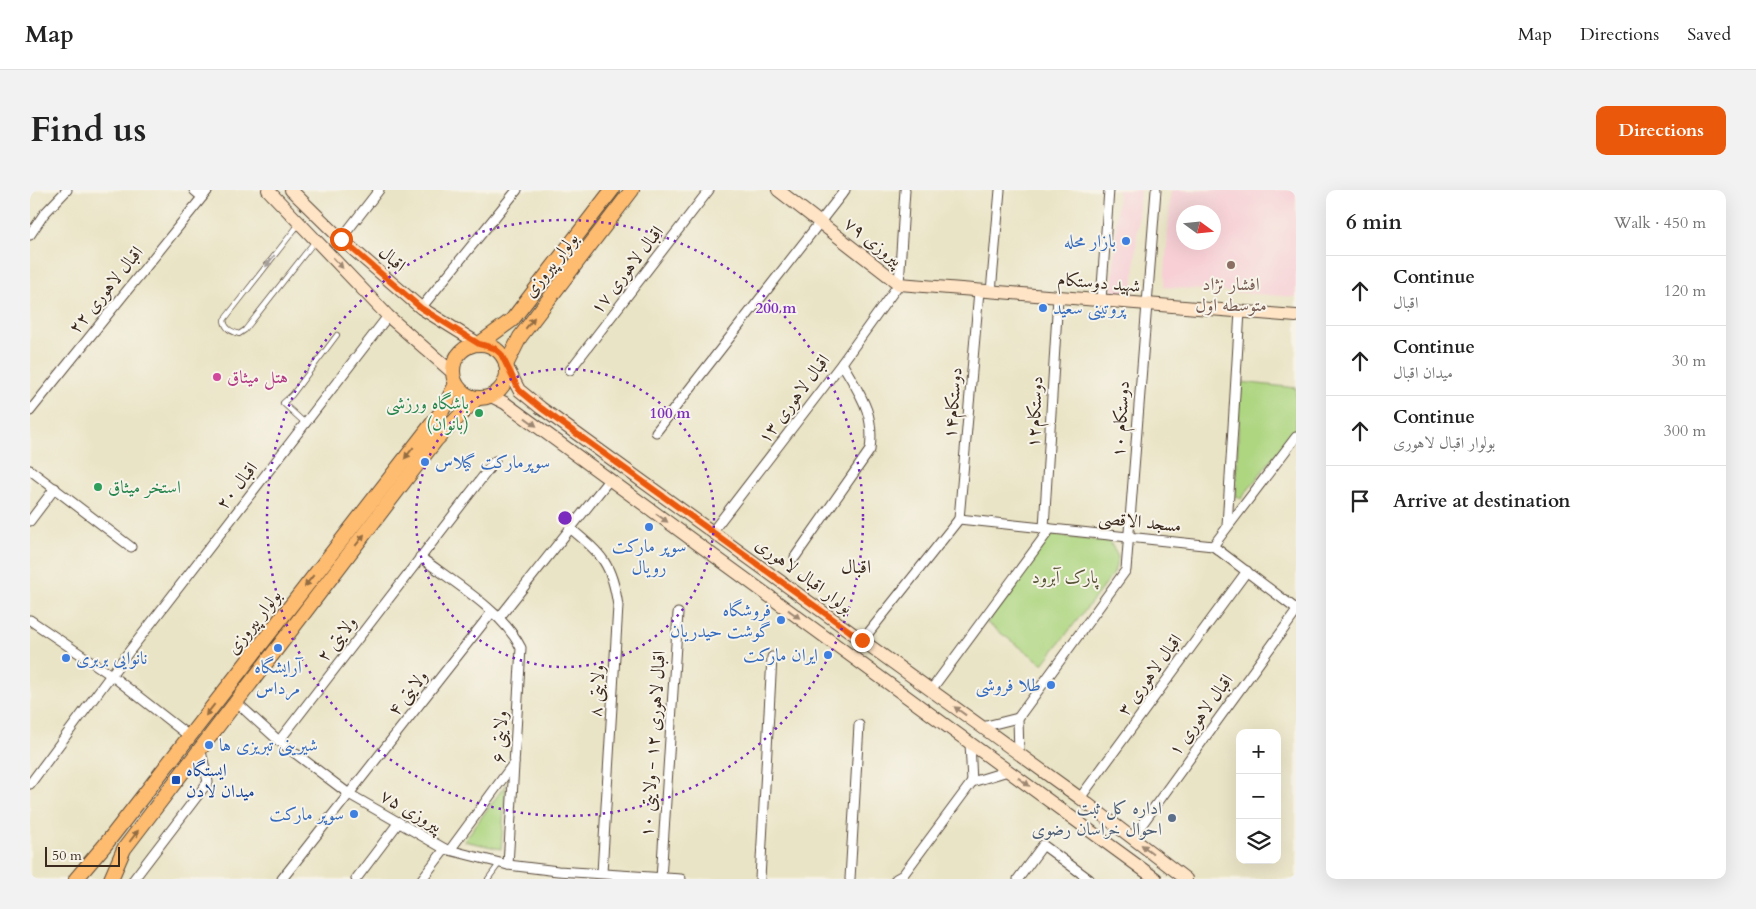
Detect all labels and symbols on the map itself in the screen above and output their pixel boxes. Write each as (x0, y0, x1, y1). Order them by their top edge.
north arrow (1176, 205, 1221, 250)
street label: پیروزی ۷۹ (839, 211, 908, 274)
street label: اقبال لاهوری ۱۷ (584, 220, 670, 320)
street label: بولوار پیروزی (518, 227, 584, 303)
route start (330, 228, 353, 251)
place label: بازار محله (1064, 229, 1116, 254)
marker: بازار محله (1120, 235, 1132, 247)
street label: اقبال (373, 240, 411, 278)
street label: اقبال لاهوری ۲۲ (63, 241, 149, 339)
one-way arrow (264, 254, 275, 267)
one-way arrow (332, 257, 344, 269)
marker: افشار نژاد متوسطه اول (1225, 259, 1237, 271)
street label: شهید دوستکام (1056, 267, 1141, 302)
place label: افشار نژاد متوسطه اول (1195, 272, 1267, 318)
place label: پروتینی سعید (1053, 296, 1127, 321)
text: 200 m (756, 298, 797, 318)
marker: پروتینی سعید (1037, 302, 1049, 314)
one-way arrow (525, 316, 535, 330)
street label: اقبال لاهوری ۱۳ (752, 349, 836, 449)
place label: هتل میثاق (227, 365, 288, 390)
street label: دوستکام۱۴ (937, 366, 972, 440)
marker: هتل میثاق (211, 371, 223, 383)
street label: دوستکام۱۲ (1021, 375, 1052, 449)
street label: دوستکام ۱۰ (1106, 380, 1139, 458)
place label: باشگاه ورزشی (بانوان) (386, 391, 469, 437)
text: 100 m (650, 403, 691, 423)
marker: باشگاه ورزشی (بانوان) (473, 407, 485, 419)
one-way arrow (524, 417, 537, 428)
one-way arrow (404, 446, 414, 459)
place label: سوپرمارکت گیلاس (435, 450, 550, 475)
marker: سوپرمارکت گیلاس (419, 456, 431, 468)
street label: اقبال ۲۰ (210, 457, 264, 515)
place label: استخر میثاق (108, 475, 181, 500)
marker: استخر میثاق (92, 481, 104, 493)
street label: مسجد الاقصی (1097, 505, 1183, 539)
centre of rings (556, 509, 574, 527)
one-way arrow (655, 513, 668, 524)
marker: سوپر مارکت رویال (643, 521, 655, 533)
street label: بولوار اقبال لاهوری (750, 532, 858, 620)
one-way arrow (355, 533, 365, 547)
place label: سوپر مارکت رویال (612, 534, 686, 580)
district label: اقبال (841, 554, 871, 580)
park label: پارک آبرود (1032, 565, 1100, 590)
one-way arrow (304, 574, 315, 587)
street label: بولوار پیروزی (221, 584, 287, 660)
place label: فروشگاه گوشت حیدریان (670, 598, 771, 644)
one-way arrow (787, 609, 801, 619)
street label: ولایتی ۲ (311, 611, 363, 667)
marker: فروشگاه گوشت حیدریان (775, 614, 787, 626)
route end (851, 629, 874, 652)
street label: اقبال لاهوری ۳ (1112, 629, 1188, 721)
marker: آرایشگاه مرداس (272, 642, 284, 654)
place label: ایران مارکت (743, 643, 818, 668)
place label: نانوایی بربری (76, 646, 147, 671)
marker: ایران مارکت (822, 649, 834, 661)
street label: اقبال لاهوری ۱۲ - ولایتی ۱۰ (634, 650, 672, 838)
marker: نانوایی بربری (60, 652, 72, 664)
place label: آرایشگاه مرداس (254, 655, 304, 701)
street label: ولایتی ۸ (583, 664, 611, 718)
street label: ولایتی ۴ (382, 665, 434, 721)
street label: اقبال لاهوری ۱ (1163, 669, 1239, 761)
place label: طلا فروشی (976, 673, 1041, 698)
marker: طلا فروشی (1045, 679, 1057, 691)
one-way arrow (205, 703, 215, 716)
one-way arrow (954, 706, 967, 717)
street label: ولایتی ۶ (486, 710, 514, 764)
place label: شیرینی تبریزی ها (219, 733, 318, 758)
marker: شیرینی تبریزی ها (203, 739, 215, 751)
place label: ایستگاه میدان لادن (186, 758, 255, 804)
marker: ایستگاه میدان لادن (170, 774, 182, 786)
one-way arrow (1017, 777, 1031, 787)
street label: پیروزی ۷۵ (376, 783, 448, 839)
place label: اداره کل ثبت احوال خراسان رضوی (1032, 796, 1162, 842)
place label: سوپر مارکت (269, 802, 344, 827)
marker: سوپر مارکت (348, 808, 360, 820)
marker: اداره کل ثبت احوال خراسان رضوی (1166, 812, 1178, 824)
one-way arrow (128, 830, 139, 843)
scale bar (45, 844, 120, 867)
one-way arrow (1141, 844, 1154, 855)

